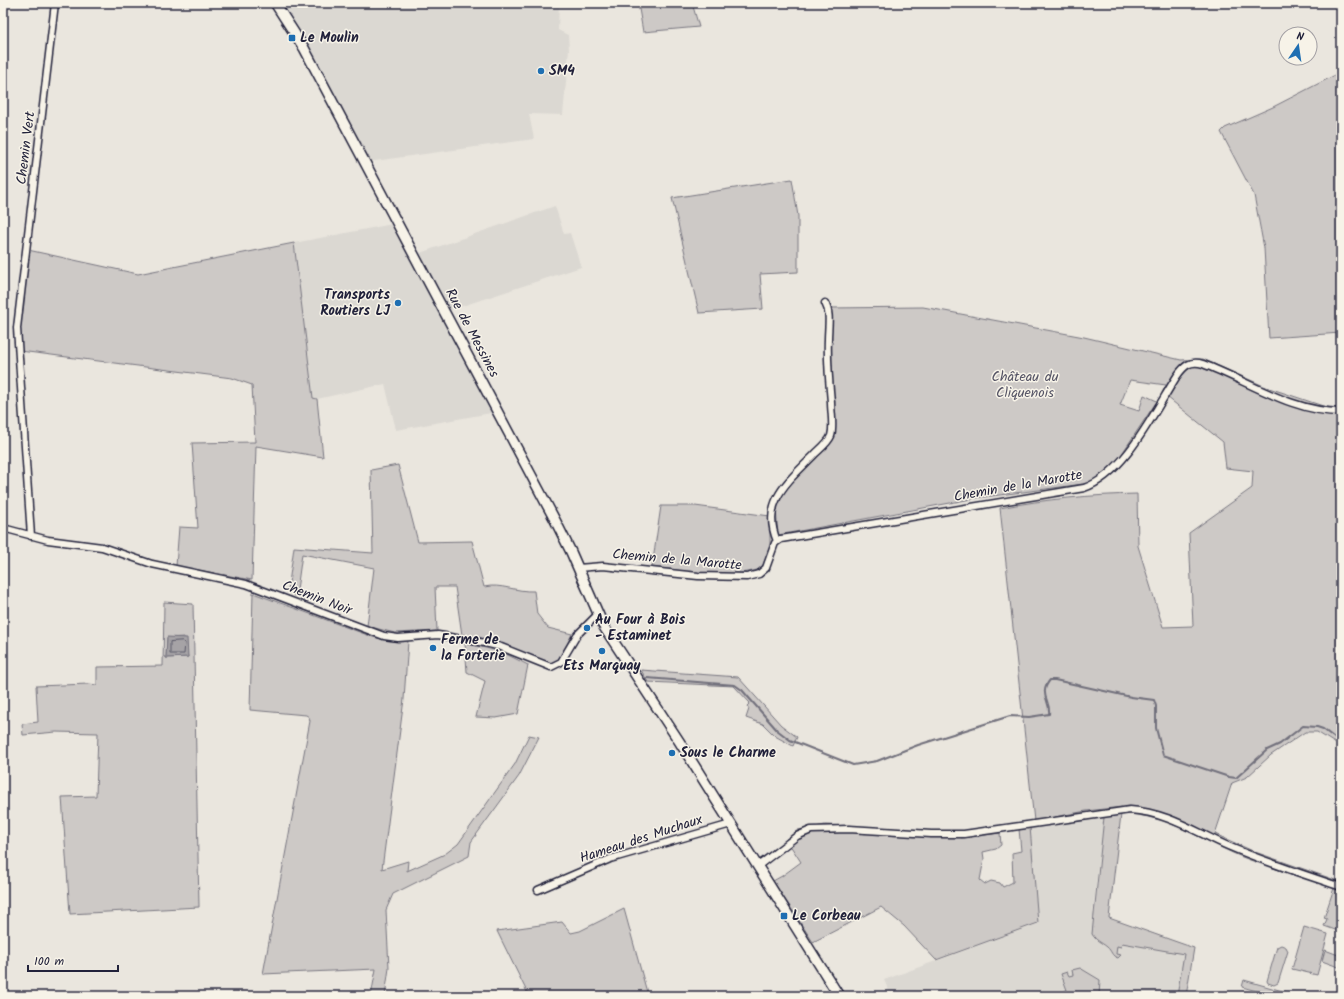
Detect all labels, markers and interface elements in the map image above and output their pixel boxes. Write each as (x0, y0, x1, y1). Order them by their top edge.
north arrow (1278, 26, 1318, 66)
place label: Le Moulin (300, 27, 359, 49)
text: N (1295, 28, 1305, 47)
marker: Le Moulin (287, 33, 297, 43)
place label: SM4 (549, 60, 575, 82)
marker: SM4 (536, 66, 546, 76)
street label: Chemin Vert (11, 110, 41, 186)
place label: Transports Routiers LJ (320, 284, 391, 322)
street label: Rue de Messines (439, 285, 505, 381)
marker: Transports Routiers LJ (393, 298, 403, 308)
park label: Château du Cliquenois (992, 366, 1059, 404)
street label: Chemin de la Marotte (952, 464, 1085, 508)
street label: Chemin de la Marotte (611, 543, 743, 577)
street label: Chemin Noir (279, 575, 357, 622)
place label: Au Four à Bois - Estaminet (595, 609, 686, 647)
marker: Au Four à Bois - Estaminet (582, 623, 592, 633)
place label: Ferme de la Forterie (441, 629, 505, 667)
marker: Ferme de la Forterie (428, 643, 438, 653)
marker: Ets Marquay (597, 646, 607, 656)
place label: Ets Marquay (563, 655, 641, 677)
place label: Sous le Charme (680, 742, 776, 764)
marker: Sous le Charme (667, 748, 677, 758)
street label: Hameau des Muchaux (577, 808, 706, 869)
place label: Le Corbeau (792, 905, 861, 927)
marker: Le Corbeau (779, 911, 789, 921)
scale bar (28, 947, 118, 973)
text: 100 m (34, 952, 65, 971)

